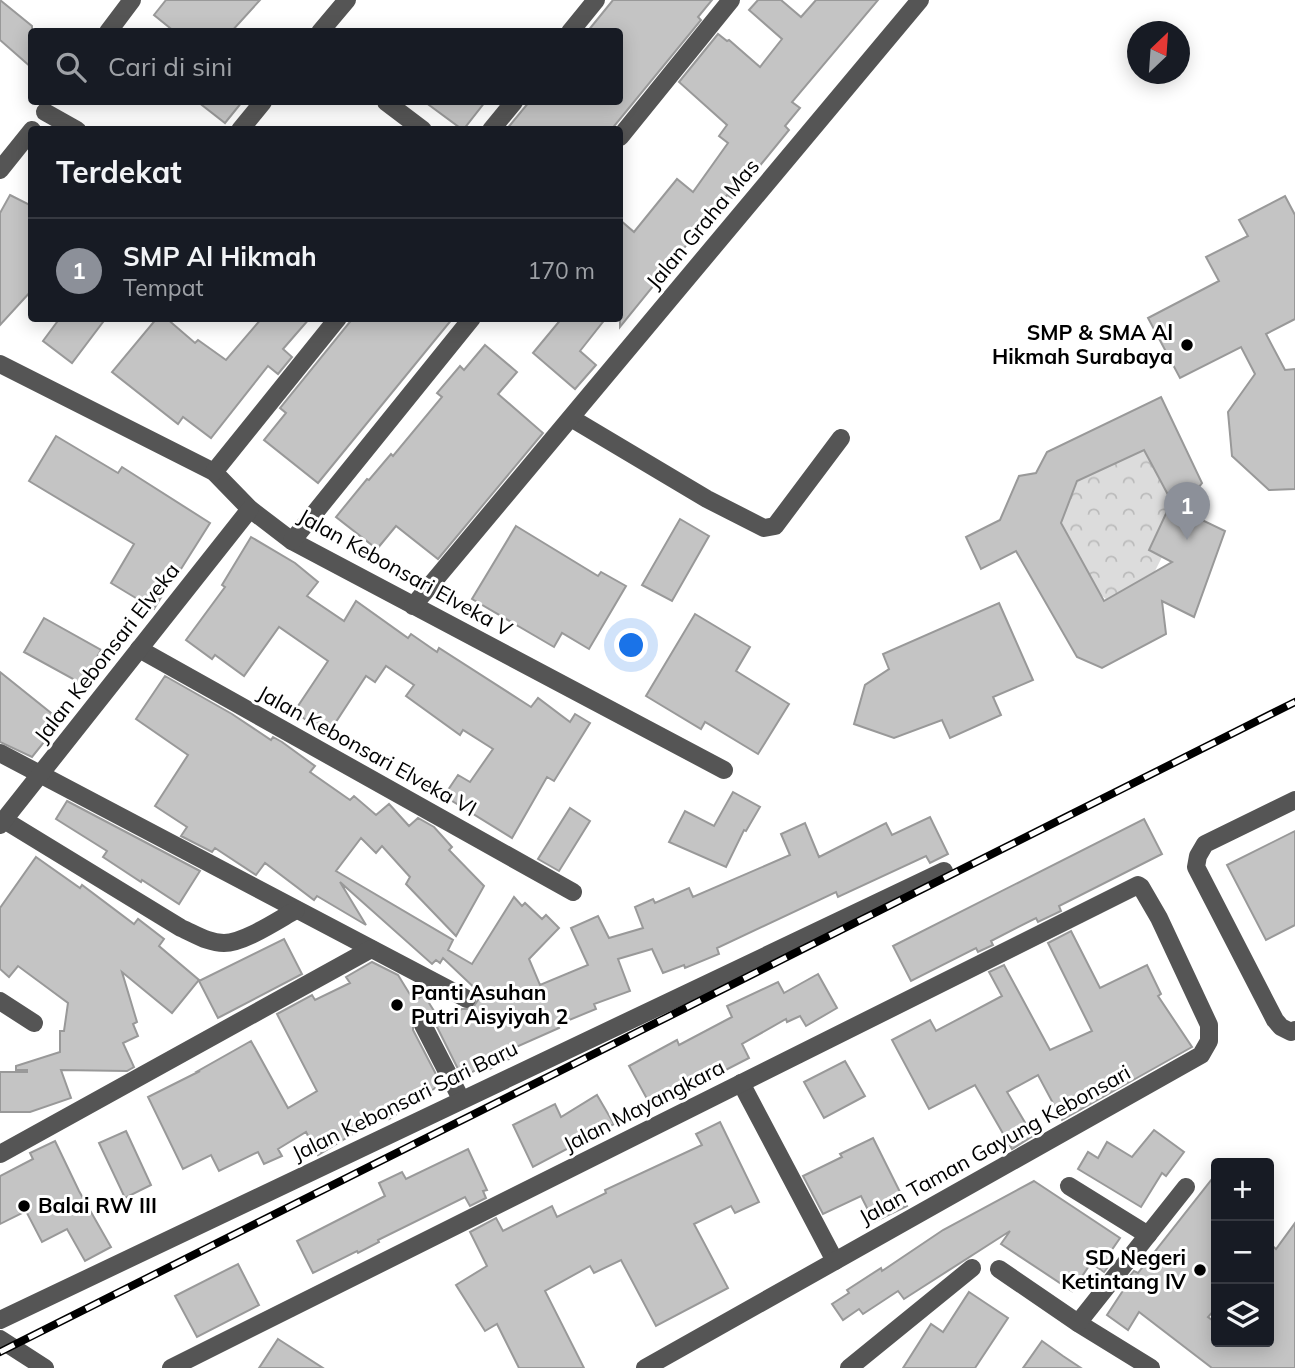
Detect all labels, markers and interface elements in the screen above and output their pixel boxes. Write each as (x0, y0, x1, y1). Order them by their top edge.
north arrow (1127, 21, 1190, 84)
search box (28, 28, 623, 105)
icon: search (52, 48, 90, 86)
text: Cari di sini (108, 50, 232, 83)
text: Terdekat (56, 153, 182, 191)
street label: Jalan Graha Mas (640, 153, 764, 294)
text: SMP Al Hikmah (123, 240, 317, 273)
text: 1 (72, 256, 86, 285)
text: 170 m (527, 256, 595, 285)
text: Tempat (123, 273, 204, 302)
place label: SMP & SMA Al Hikmah Surabaya (992, 319, 1173, 369)
marker: SMP & SMA Al Hikmah Surabaya (1179, 337, 1195, 353)
pin: 1 (1164, 482, 1210, 540)
street label: Jalan Kebonsari Elveka V (294, 502, 517, 642)
street label: Jalan Kebonsari Elveka (28, 558, 184, 747)
your location (614, 628, 648, 662)
street label: Jalan Kebonsari Elveka VI (254, 679, 481, 821)
place label: Panti Asuhan Putri Aisyiyah 2 (411, 979, 568, 1029)
marker: Panti Asuhan Putri Aisyiyah 2 (389, 997, 405, 1013)
street label: Jalan Kebonsari Sari Baru (287, 1034, 522, 1166)
street label: Jalan Mayangkara (559, 1053, 728, 1157)
street label: Jalan Taman Gayung Kebonsari (854, 1059, 1135, 1230)
map controls (1211, 1158, 1274, 1347)
button: + (1211, 1158, 1274, 1221)
place label: Balai RW III (38, 1192, 157, 1218)
marker: Balai RW III (16, 1198, 32, 1214)
button: − (1211, 1221, 1274, 1284)
place label: SD Negeri Ketintang IV (1061, 1244, 1187, 1294)
marker: SD Negeri Ketintang IV (1192, 1262, 1208, 1278)
button: layers (1211, 1284, 1274, 1347)

